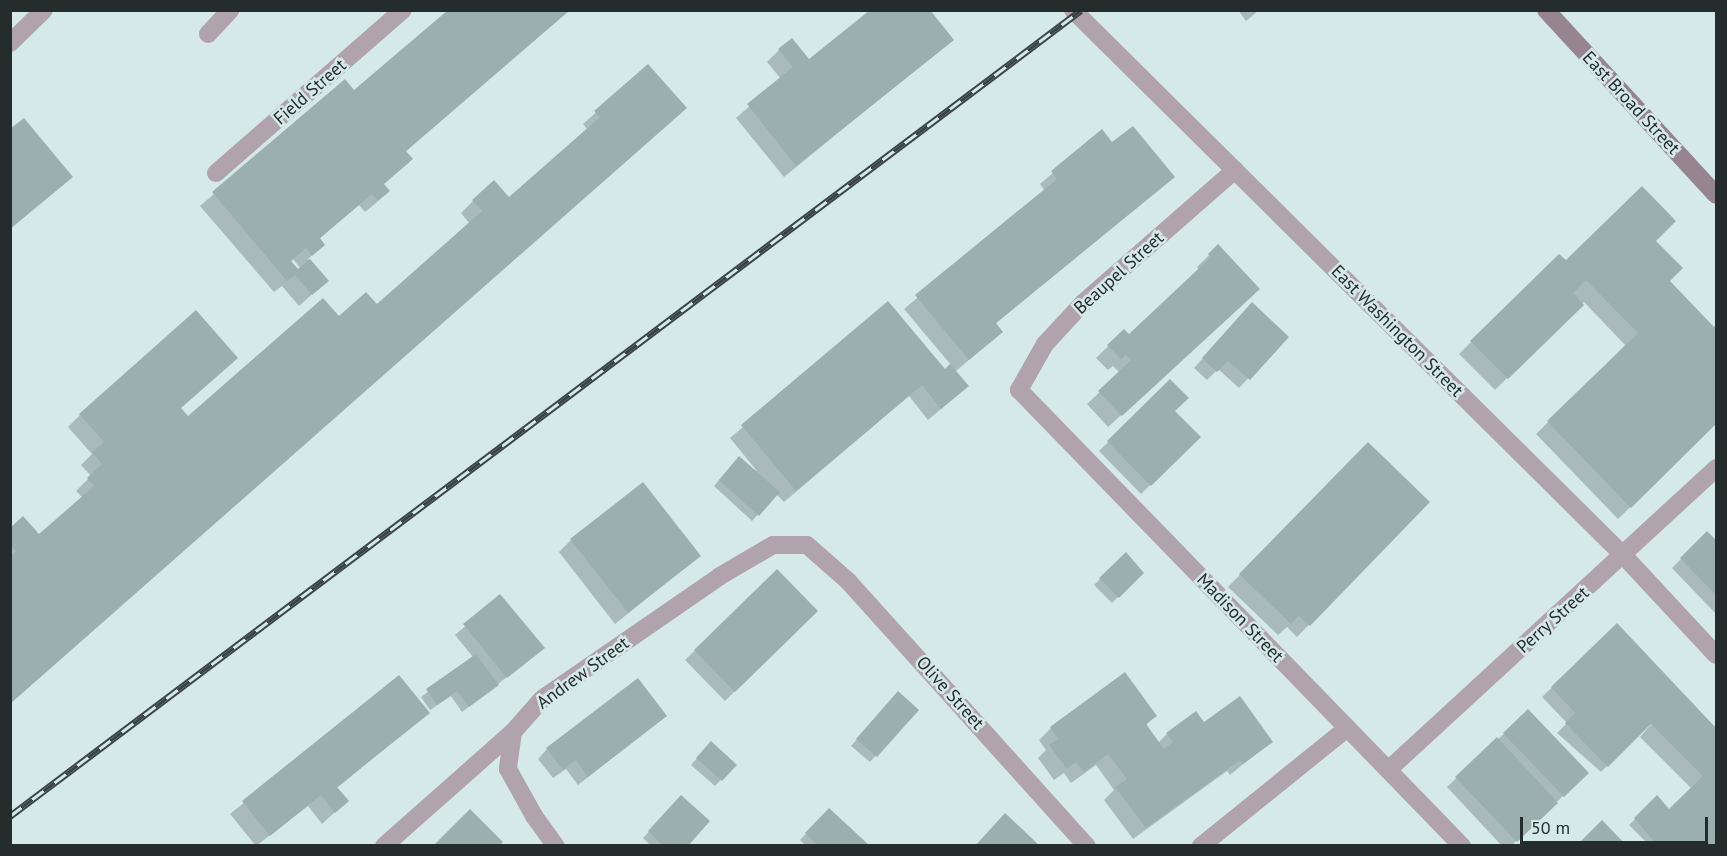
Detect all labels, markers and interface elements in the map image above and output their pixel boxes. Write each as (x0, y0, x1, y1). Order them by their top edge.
street label: East Broad Street (1578, 47, 1684, 159)
street label: Field Street (269, 55, 351, 129)
street label: Beaupel Street (1070, 227, 1168, 319)
street label: East Washington Street (1326, 260, 1468, 402)
street label: Madison Street (1192, 569, 1288, 667)
street label: Perry Street (1512, 582, 1594, 658)
street label: Andrew Street (533, 632, 633, 714)
street label: Olive Street (912, 652, 988, 734)
scale bar (1523, 805, 1710, 843)
text: 50 m (1531, 816, 1570, 839)

